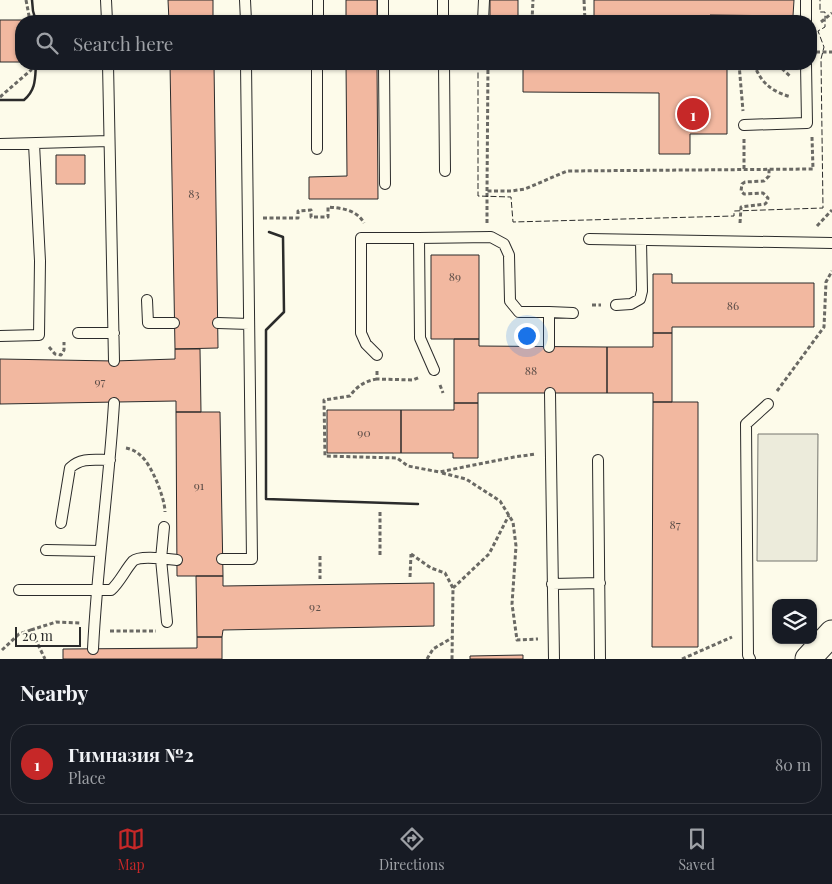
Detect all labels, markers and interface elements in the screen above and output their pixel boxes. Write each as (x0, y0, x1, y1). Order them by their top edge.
search box (15, 15, 817, 70)
icon: search (33, 29, 61, 57)
text: Search here (73, 30, 173, 56)
pin: 1 (677, 95, 709, 133)
house number: 83 (188, 185, 200, 201)
house number: 89 (449, 268, 461, 284)
house number: 86 (727, 297, 739, 313)
your location (514, 323, 540, 349)
house number: 88 (525, 362, 537, 378)
house number: 97 (95, 373, 106, 389)
house number: 90 (357, 424, 371, 440)
house number: 91 (194, 477, 205, 493)
house number: 87 (669, 516, 681, 532)
house number: 92 (309, 598, 321, 614)
map controls (772, 599, 817, 644)
button: layers (772, 599, 817, 644)
scale bar (15, 624, 81, 647)
text: 20 m (22, 626, 53, 645)
text: Nearby (20, 678, 89, 706)
text: Гимназия №2 (68, 741, 194, 767)
text: 1 (34, 754, 40, 775)
text: 80 m (775, 754, 811, 775)
text: Place (68, 767, 106, 788)
tab: Map (117, 825, 145, 874)
tab: Directions (379, 825, 444, 874)
tab: Saved (679, 825, 715, 874)

